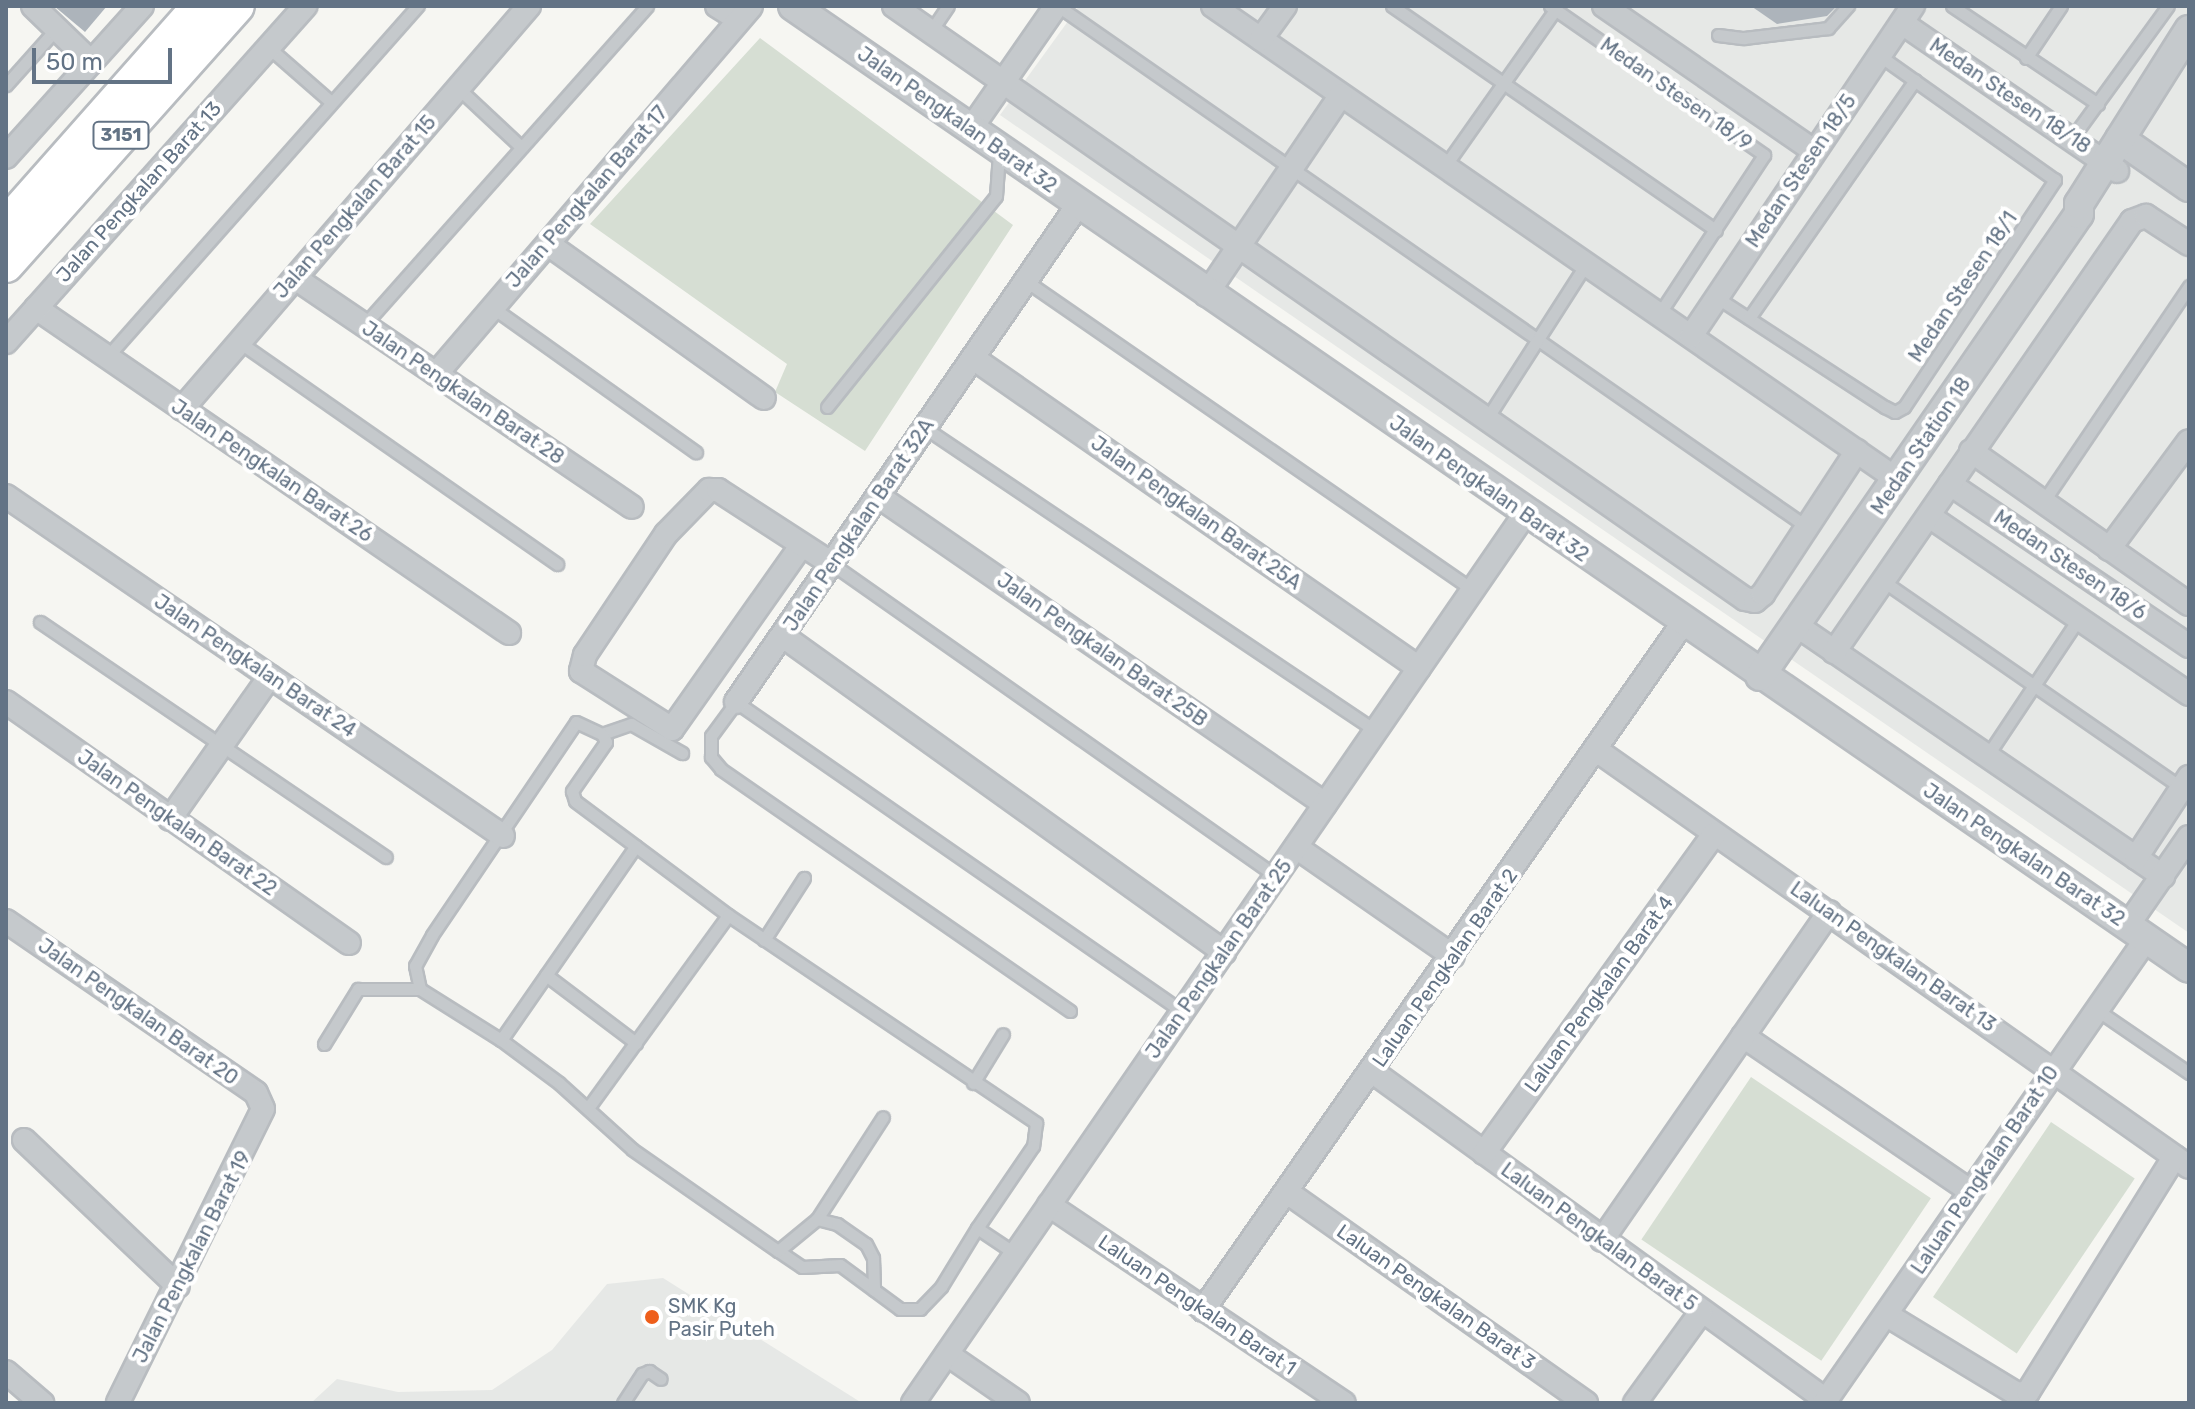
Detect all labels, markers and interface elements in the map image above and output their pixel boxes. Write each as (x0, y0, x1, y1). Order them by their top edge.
scale bar (36, 32, 176, 82)
street label: Medan Stesen 18/9 (1596, 33, 1756, 155)
street label: Medan Stesen 18/18 (1925, 33, 2095, 159)
street label: Jalan Pengkalan Barat 32 (853, 42, 1061, 198)
text: 50 m (46, 48, 103, 76)
street label: Medan Stesen 18/5 (1741, 90, 1861, 252)
street label: Jalan Pengkalan Barat 13 (52, 97, 226, 287)
street label: Jalan Pengkalan Barat 17 (502, 101, 672, 293)
street label: Jalan Pengkalan Barat 15 (269, 111, 441, 303)
road number: 3151 (91, 121, 151, 149)
street label: Medan Stesen 18/1 (1904, 207, 2022, 367)
street label: Jalan Pengkalan Barat 28 (357, 316, 569, 470)
street label: Medan Station 18 (1866, 373, 1976, 519)
street label: Jalan Pengkalan Barat 26 (167, 395, 377, 547)
street label: Jalan Pengkalan Barat 32 (1385, 411, 1593, 567)
street label: Jalan Pengkalan Barat 32A (779, 414, 939, 636)
street label: Jalan Pengkalan Barat 25A (1086, 431, 1306, 595)
street label: Medan Stesen 18/6 (1989, 505, 2151, 625)
street label: Jalan Pengkalan Barat 25B (992, 568, 1212, 732)
street label: Jalan Pengkalan Barat 24 (150, 589, 360, 743)
street label: Jalan Pengkalan Barat 22 (73, 745, 281, 901)
street label: Jalan Pengkalan Barat 32 (1919, 779, 2129, 931)
street label: Jalan Pengkalan Barat 25 (1141, 855, 1297, 1063)
street label: Laluan Pengkalan Barat 2 (1367, 864, 1523, 1072)
street label: Laluan Pengkalan Barat 13 (1786, 877, 2000, 1037)
street label: Laluan Pengkalan Barat 4 (1520, 891, 1678, 1097)
street label: Jalan Pengkalan Barat 20 (33, 934, 243, 1090)
street label: Laluan Pengkalan Barat 10 (1906, 1061, 2064, 1279)
street label: Jalan Pengkalan Barat 19 (128, 1147, 256, 1367)
street label: Laluan Pengkalan Barat 5 (1496, 1158, 1702, 1316)
street label: Laluan Pengkalan Barat 3 (1332, 1219, 1540, 1375)
street label: Laluan Pengkalan Barat 1 (1094, 1230, 1300, 1380)
place label: SMK Kg Pasir Puteh (668, 1294, 775, 1341)
marker: SMK Kg Pasir Puteh (643, 1308, 661, 1326)

